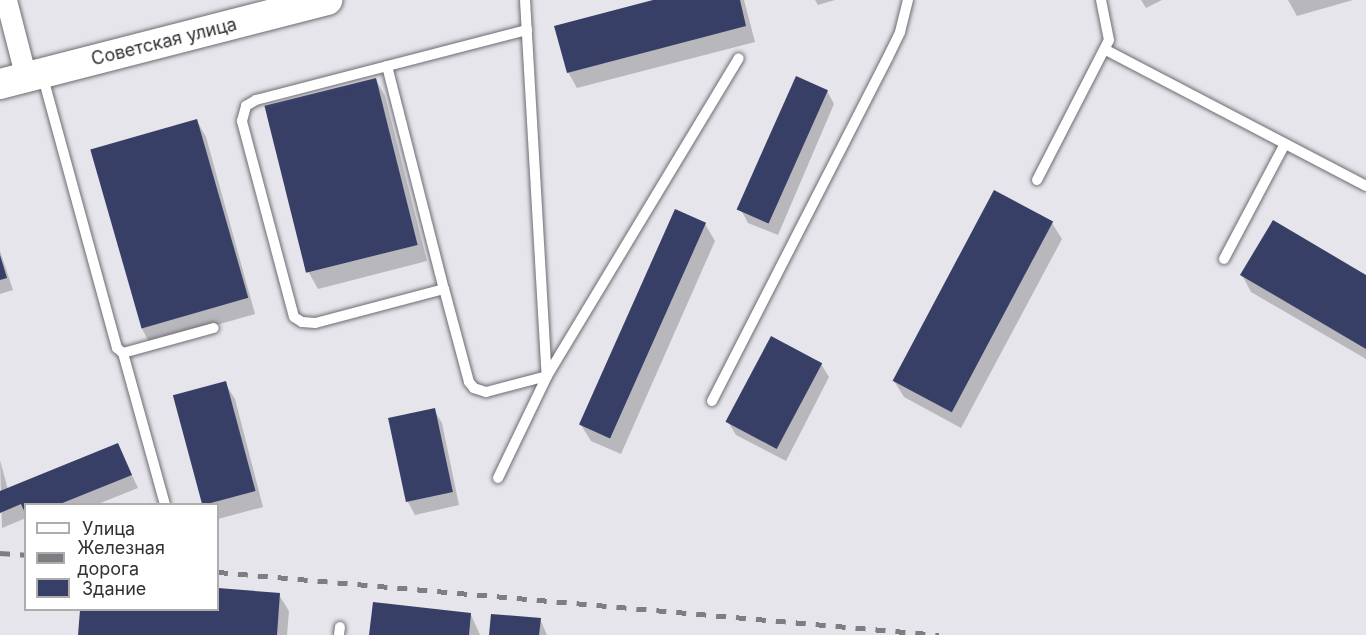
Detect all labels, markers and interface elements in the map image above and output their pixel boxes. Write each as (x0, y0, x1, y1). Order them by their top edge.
street label: Советская улица (89, 13, 239, 71)
legend (24, 503, 219, 611)
text: Улица (82, 518, 135, 539)
text: Железная дорога (77, 537, 165, 579)
text: Здание (82, 578, 146, 599)

